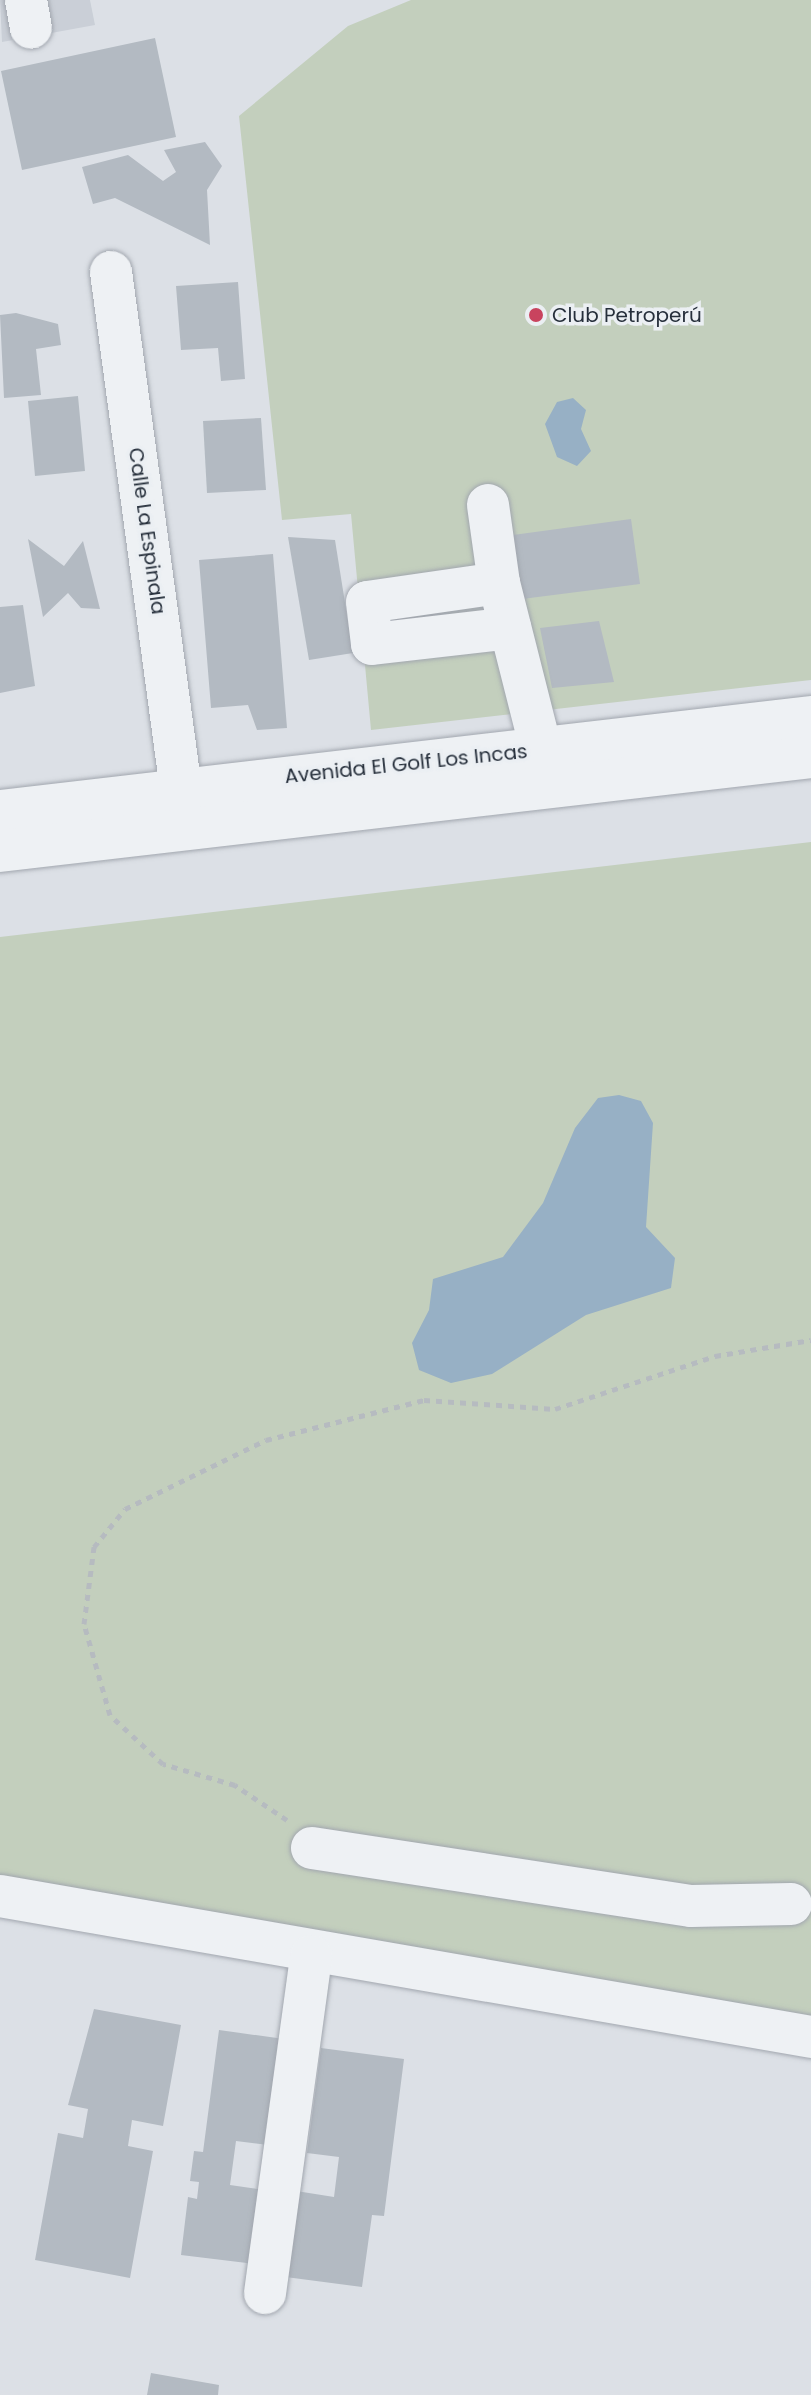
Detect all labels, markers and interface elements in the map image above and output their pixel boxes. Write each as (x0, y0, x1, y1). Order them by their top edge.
place label: Club Petroperú (552, 303, 702, 327)
marker: Club Petroperú (527, 306, 545, 324)
street label: Calle La Espinala (123, 446, 171, 616)
street label: Avenida El Golf Los Incas (283, 739, 529, 789)

